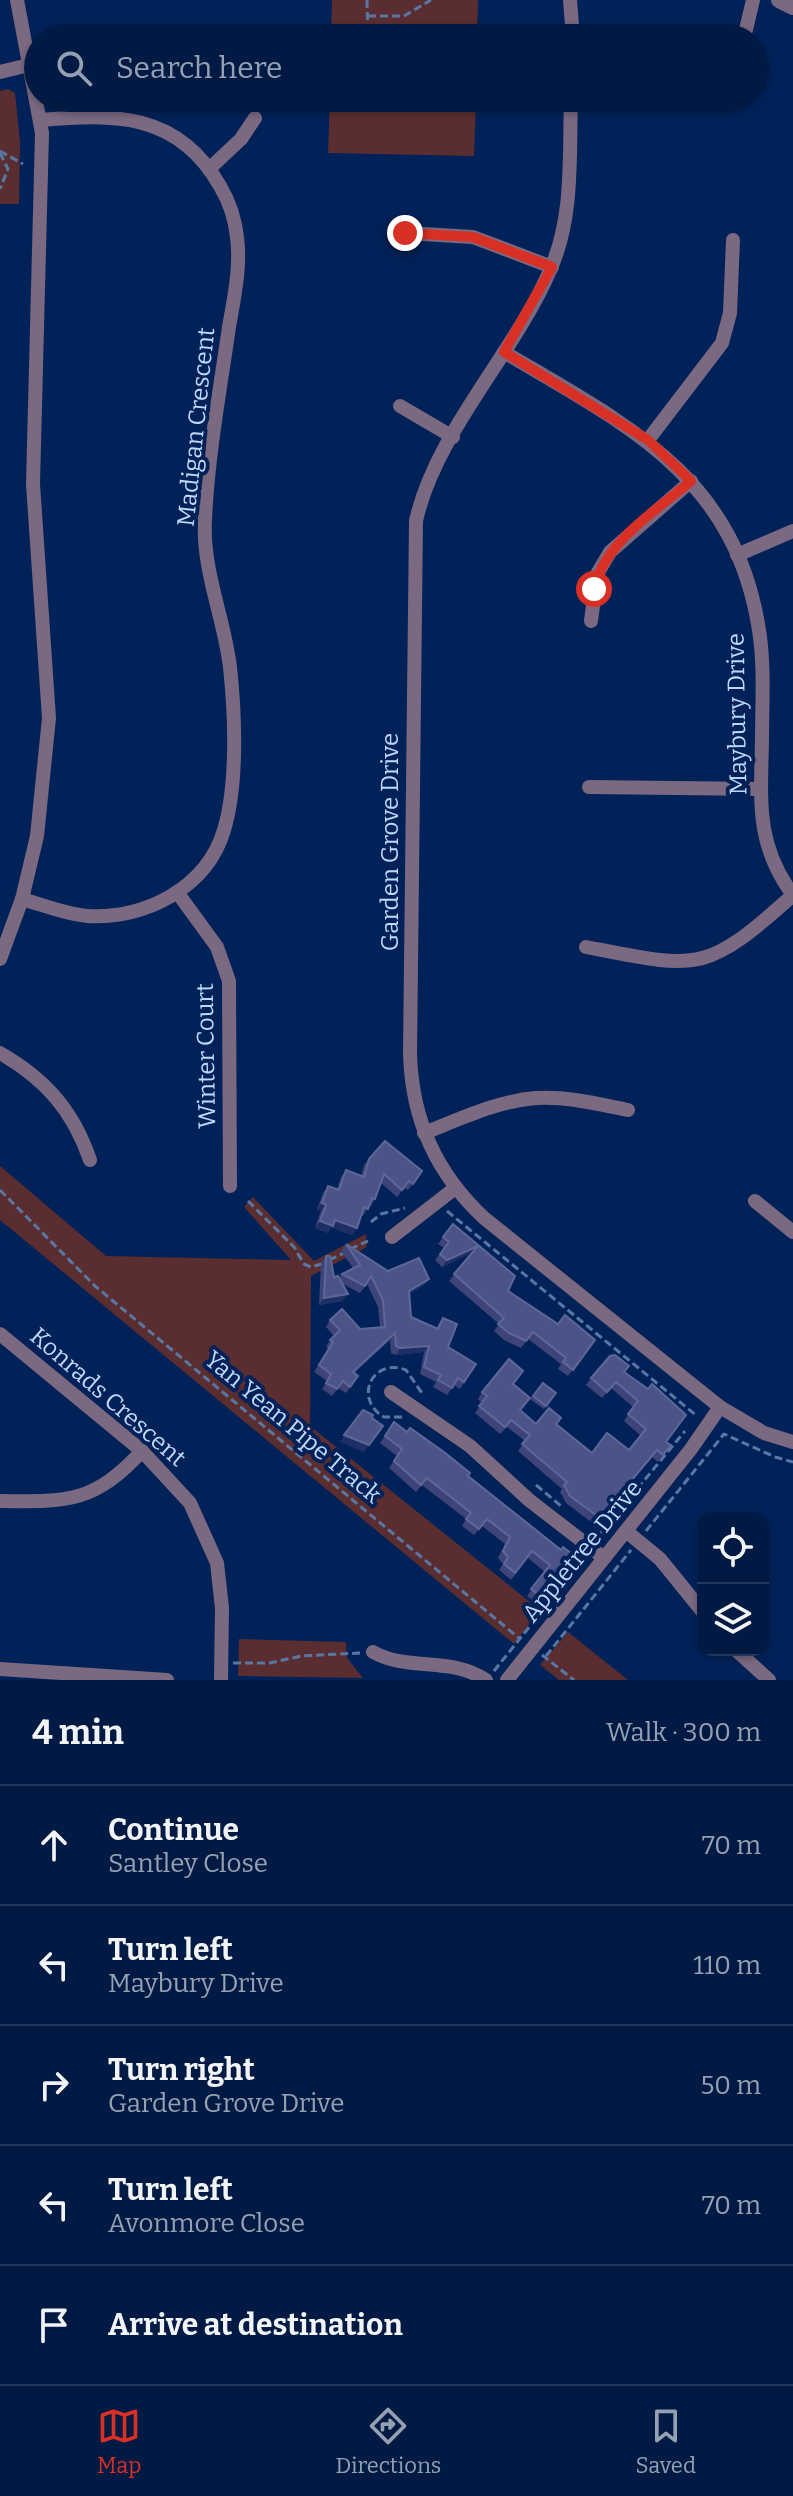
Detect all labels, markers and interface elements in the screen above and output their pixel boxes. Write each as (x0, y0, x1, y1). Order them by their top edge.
search box (24, 24, 769, 112)
icon: search (52, 46, 96, 90)
text: Search here (116, 50, 283, 86)
route end (387, 215, 423, 251)
street label: Madigan Crescent (172, 326, 220, 528)
route start (576, 571, 612, 607)
street label: Maybury Drive (722, 633, 752, 795)
street label: Garden Grove Drive (376, 733, 404, 951)
street label: Winter Court (191, 983, 221, 1129)
street label: Konrads Crescent (25, 1322, 192, 1472)
street label: Yan Yean Pipe Track (199, 1345, 387, 1509)
street label: Appletree Drive (516, 1475, 648, 1627)
map controls (697, 1512, 769, 1656)
button: locate (697, 1512, 769, 1584)
button: layers (697, 1584, 769, 1656)
text: 4 min (32, 1712, 124, 1753)
text: Walk · 300 m (606, 1717, 761, 1748)
text: Continue (108, 1812, 239, 1848)
icon: ahead (32, 1823, 76, 1867)
text: 70 m (702, 1830, 761, 1861)
text: Santley Close (108, 1848, 268, 1879)
text: Turn left (108, 1932, 233, 1968)
icon: left (32, 1943, 76, 1987)
text: 110 m (693, 1950, 761, 1981)
text: Maybury Drive (108, 1968, 284, 1999)
text: Turn right (108, 2052, 255, 2088)
icon: right (32, 2063, 76, 2107)
text: 50 m (700, 2070, 761, 2101)
text: Garden Grove Drive (108, 2088, 345, 2119)
text: Turn left (108, 2172, 233, 2208)
icon: left (32, 2183, 76, 2227)
text: 70 m (702, 2190, 761, 2221)
text: Avonmore Close (108, 2208, 305, 2239)
icon: arrive (32, 2303, 76, 2347)
text: Arrive at destination (108, 2307, 403, 2343)
tab: Map (97, 2404, 141, 2479)
tab: Directions (336, 2404, 441, 2479)
tab: Saved (636, 2404, 696, 2479)

